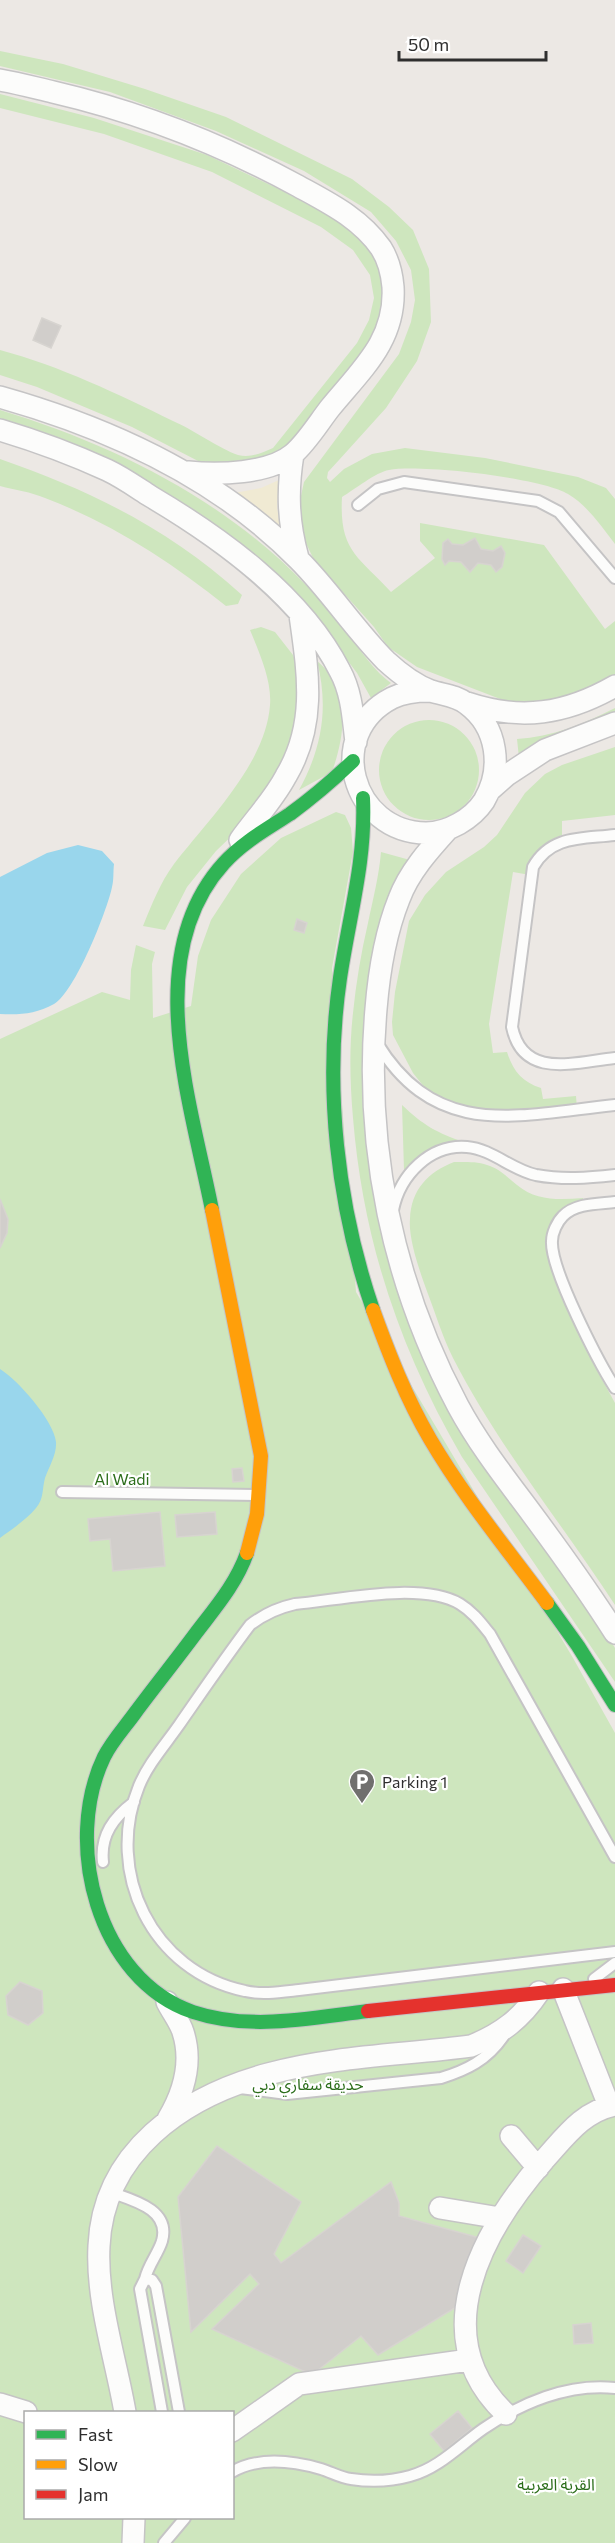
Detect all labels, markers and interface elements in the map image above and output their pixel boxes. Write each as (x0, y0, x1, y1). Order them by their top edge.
scale bar (399, 24, 546, 62)
text: 50 m (408, 33, 449, 55)
park label: Al Wadi (94, 1469, 150, 1488)
parking icon: Parking 1 (347, 1767, 377, 1805)
place label: Parking 1 (382, 1772, 447, 1791)
park label: حديقة سفاري دبي (252, 2074, 364, 2097)
legend (24, 2411, 234, 2519)
text: Fast (78, 2423, 113, 2445)
text: Slow (78, 2453, 118, 2475)
park label: القرية العربية (517, 2474, 595, 2494)
text: Jam (78, 2483, 108, 2505)

